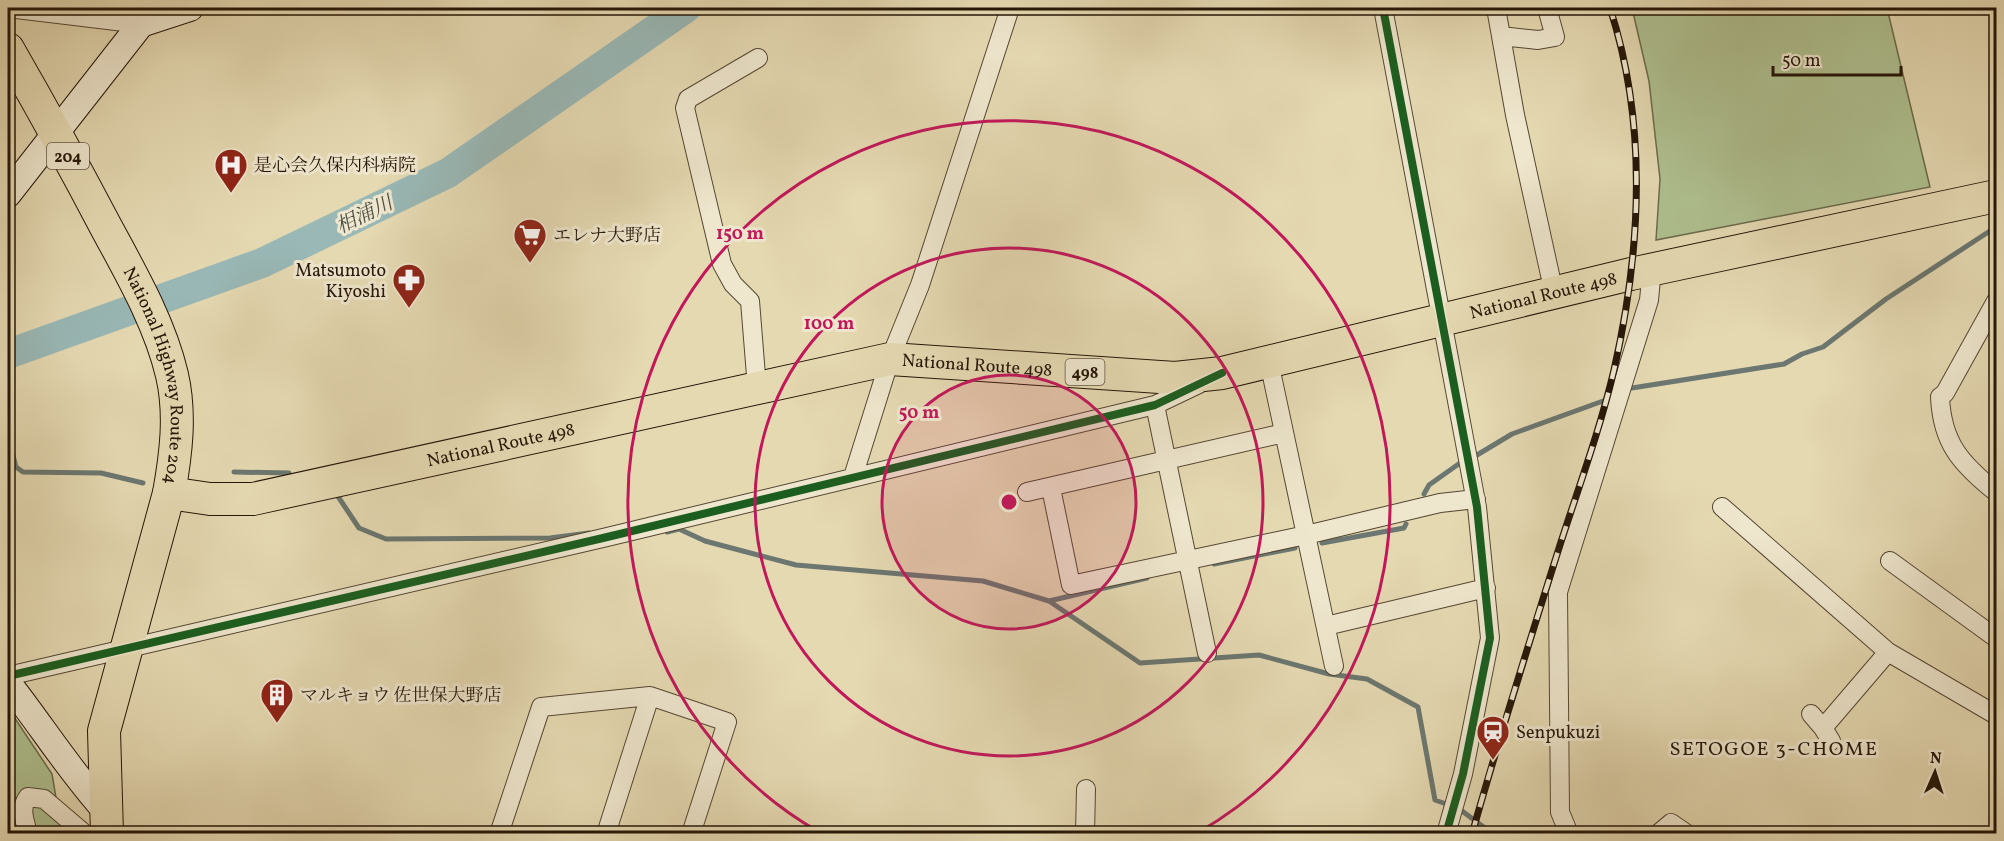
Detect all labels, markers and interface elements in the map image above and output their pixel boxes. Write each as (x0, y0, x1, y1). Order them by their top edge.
scale bar (1773, 39, 1900, 77)
text: 50 m (1782, 49, 1821, 74)
road number: 204 (47, 143, 89, 169)
hospital icon: 是心会久保内科病院 (213, 147, 249, 194)
place label: 是心会久保内科病院 (254, 154, 416, 179)
water label: 相浦川 (332, 189, 400, 242)
supermarket icon: エレナ大野店 (512, 217, 548, 264)
text: 150 m (716, 222, 764, 247)
place label: エレナ大野店 (553, 224, 661, 249)
place label: Matsumoto Kiyoshi (295, 259, 386, 305)
pharmacy icon: Matsumoto Kiyoshi (391, 262, 427, 309)
street label: National Highway Route 204 (116, 263, 188, 486)
street label: National Route 498 (1467, 267, 1620, 327)
text: 100 m (804, 312, 854, 337)
street label: National Route 498 (901, 349, 1053, 384)
road number: 498 (1066, 359, 1104, 385)
text: 50 m (899, 401, 939, 426)
street label: National Route 498 (425, 418, 577, 474)
centre of rings (999, 492, 1019, 512)
building icon: マルキョウ 佐世保大野店 (259, 677, 295, 724)
place label: マルキョウ 佐世保大野店 (300, 684, 502, 709)
station icon: Senpukuzi (1475, 714, 1511, 761)
place label: Senpukuzi (1516, 721, 1600, 746)
district label: SETOGOE 3-CHOME (1670, 736, 1878, 764)
north arrow (1905, 742, 1965, 802)
text: N (1929, 748, 1942, 770)

